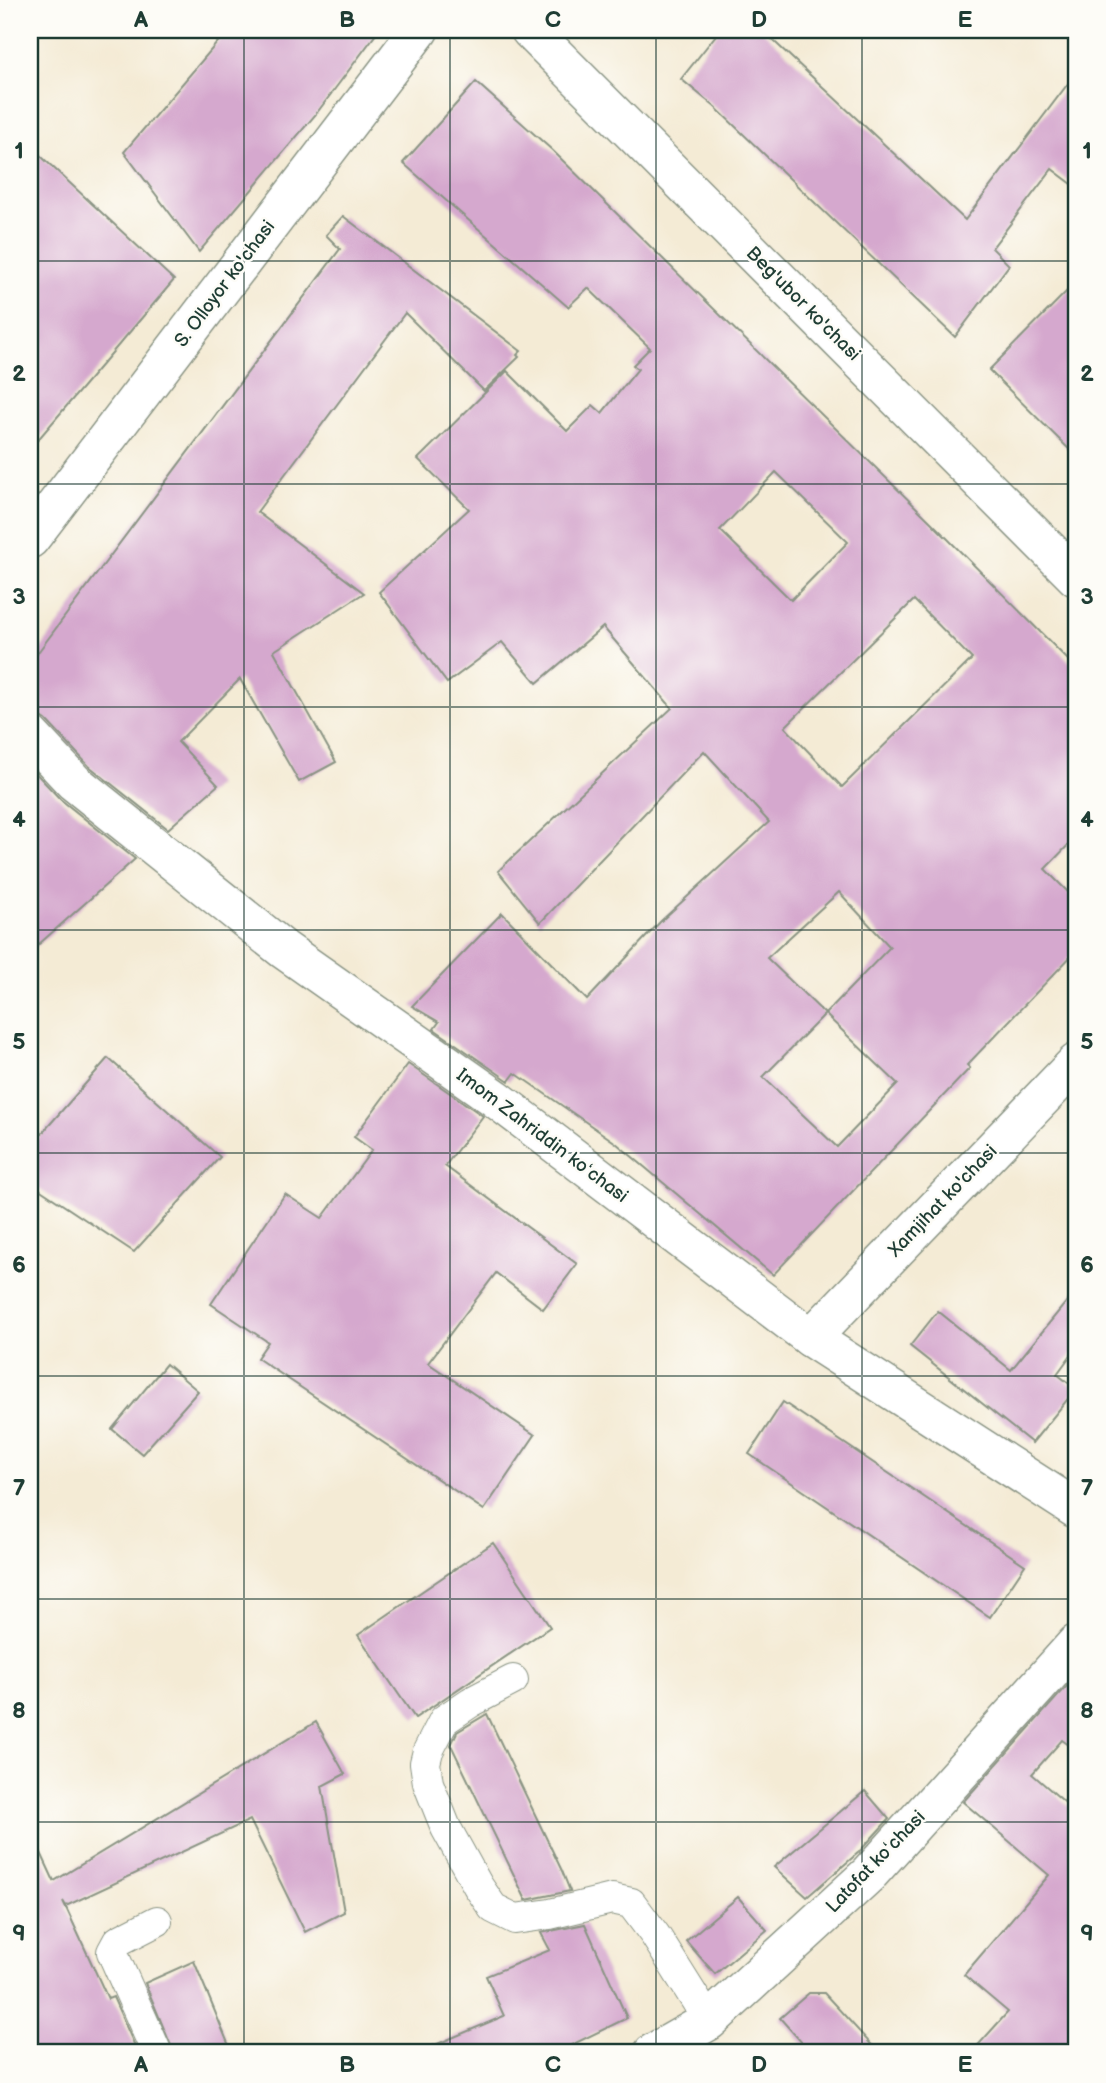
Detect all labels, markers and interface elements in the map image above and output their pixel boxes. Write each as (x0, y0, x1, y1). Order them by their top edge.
text: A (133, 6, 149, 34)
text: B (339, 6, 355, 34)
text: C (545, 6, 561, 34)
text: D (751, 6, 767, 34)
text: E (958, 6, 973, 34)
text: 1 (14, 137, 24, 165)
text: 1 (1082, 137, 1092, 165)
street label: S. Olloyor ko'chasi (170, 216, 280, 352)
street label: Beg'ubor ko'chasi (741, 242, 865, 366)
text: 2 (12, 360, 26, 388)
text: 2 (1080, 360, 1094, 388)
text: 3 (12, 583, 26, 611)
text: 3 (1080, 583, 1094, 611)
text: 4 (12, 806, 26, 834)
text: 4 (1080, 806, 1094, 834)
text: 5 (12, 1028, 26, 1056)
text: 5 (1080, 1028, 1094, 1056)
street label: Imom Zahriddin koʻchasi (452, 1064, 632, 1208)
street label: Xamjihat ko'chasi (883, 1140, 1002, 1263)
text: 6 (12, 1251, 26, 1279)
text: 6 (1080, 1251, 1094, 1279)
text: 7 (13, 1474, 26, 1502)
text: 7 (1081, 1474, 1094, 1502)
text: 8 (12, 1697, 26, 1725)
text: 8 (1080, 1697, 1094, 1725)
street label: Latofat koʻchasi (821, 1806, 931, 1918)
text: 9 (12, 1920, 26, 1948)
text: 9 (1080, 1920, 1094, 1948)
text: A (133, 2051, 149, 2079)
text: B (339, 2051, 355, 2079)
text: C (545, 2051, 561, 2079)
text: D (751, 2051, 767, 2079)
text: E (958, 2051, 973, 2079)

